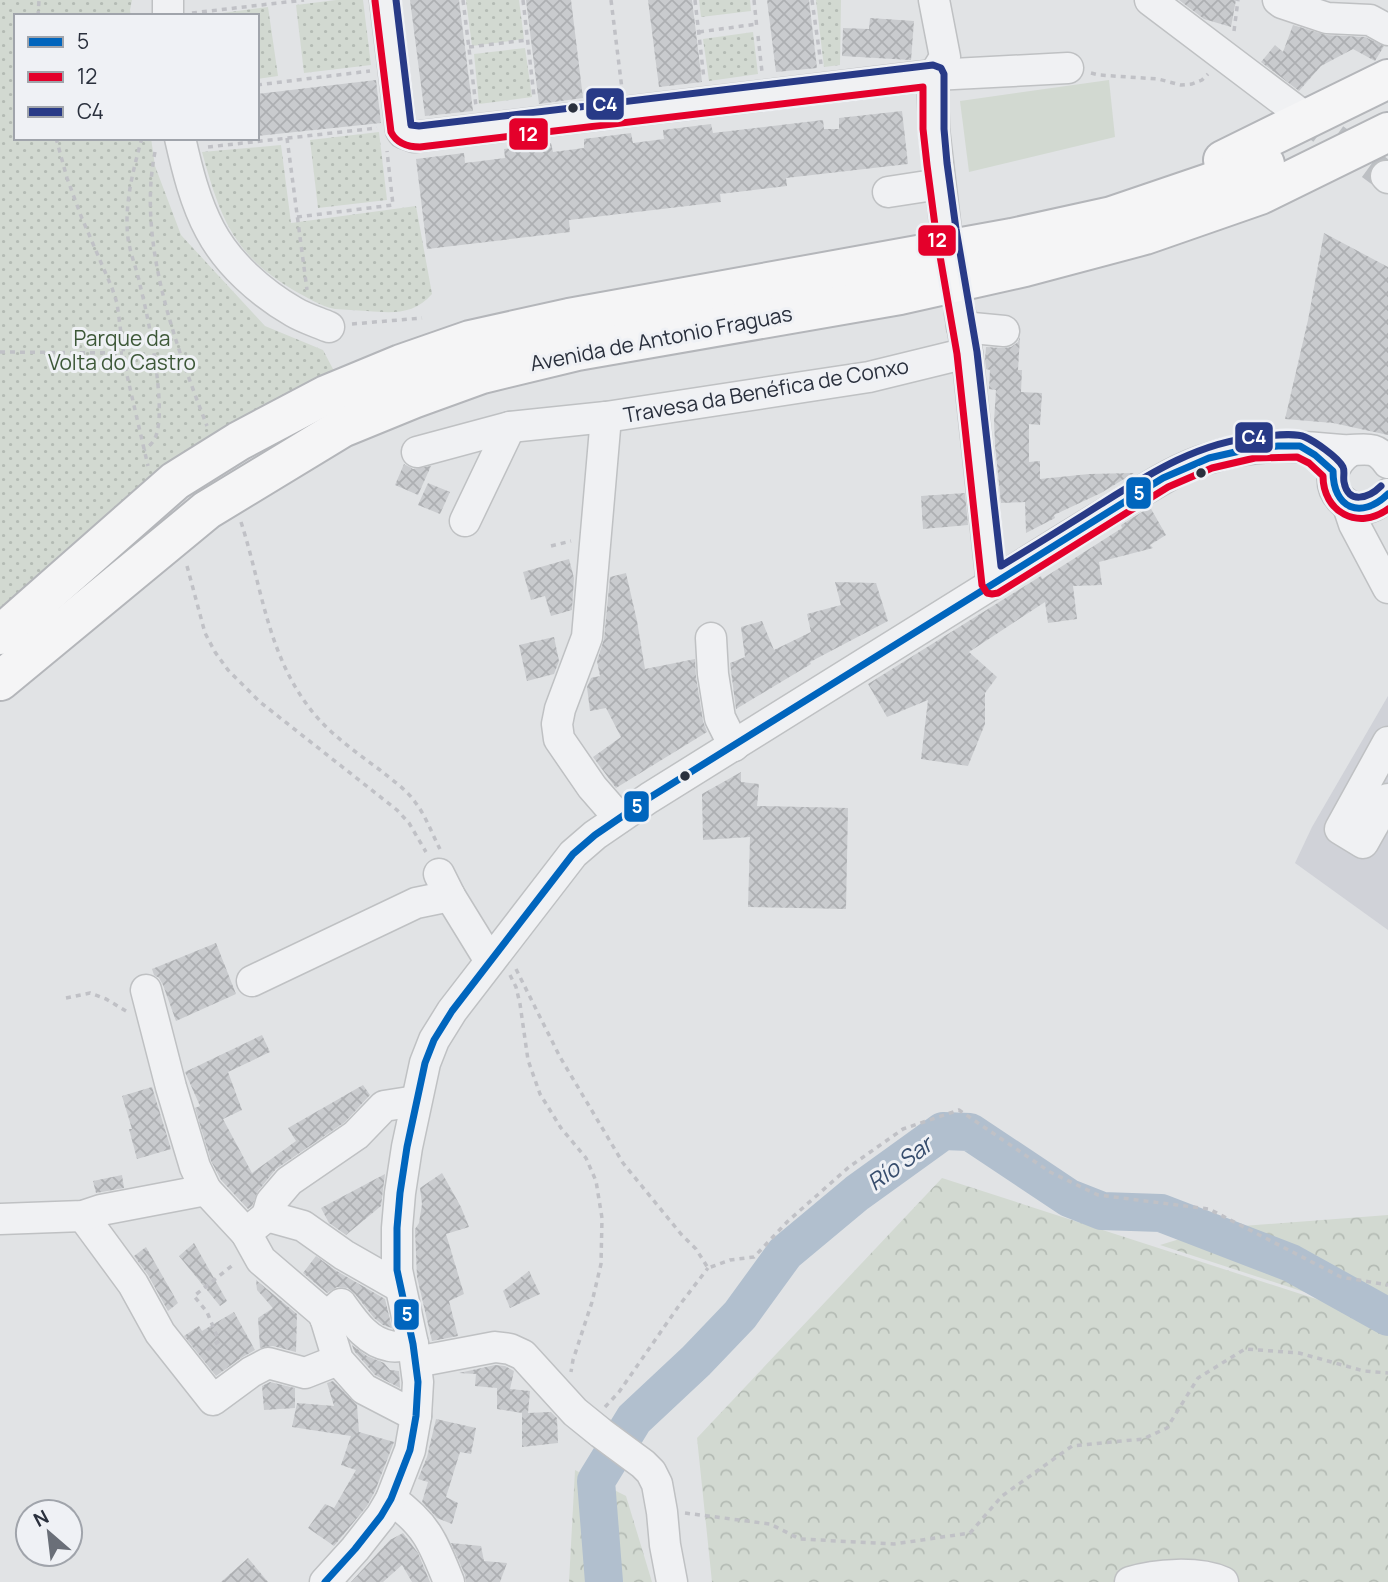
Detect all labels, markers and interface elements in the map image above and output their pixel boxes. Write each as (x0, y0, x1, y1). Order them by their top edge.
legend (14, 14, 259, 140)
text: 5 (77, 27, 89, 55)
text: 12 (77, 62, 97, 90)
line badge: C4 (585, 87, 625, 121)
text: C4 (592, 91, 618, 117)
text: C4 (77, 97, 104, 125)
unlabelled marker (566, 101, 580, 115)
line badge: 12 (508, 117, 549, 151)
text: 12 (518, 121, 538, 147)
line badge: 12 (917, 224, 957, 257)
text: 12 (927, 227, 947, 253)
street label: Avenida de Antonio Fraguas (528, 299, 794, 377)
park label: Parque da Volta do Castro (48, 324, 196, 376)
street label: Travesa da Benéfica de Conxo (621, 351, 911, 429)
line badge: C4 (1234, 421, 1274, 454)
text: C4 (1241, 424, 1267, 450)
unlabelled marker (1194, 466, 1208, 480)
line badge: 5 (1125, 476, 1152, 510)
text: 5 (1133, 480, 1145, 506)
unlabelled marker (678, 769, 692, 783)
line badge: 5 (623, 790, 650, 823)
text: 5 (631, 793, 643, 819)
water label: Río Sar (860, 1127, 940, 1197)
line badge: 5 (393, 1298, 420, 1331)
text: 5 (401, 1301, 413, 1327)
north arrow (14, 1498, 84, 1568)
text: N (29, 1503, 53, 1533)

